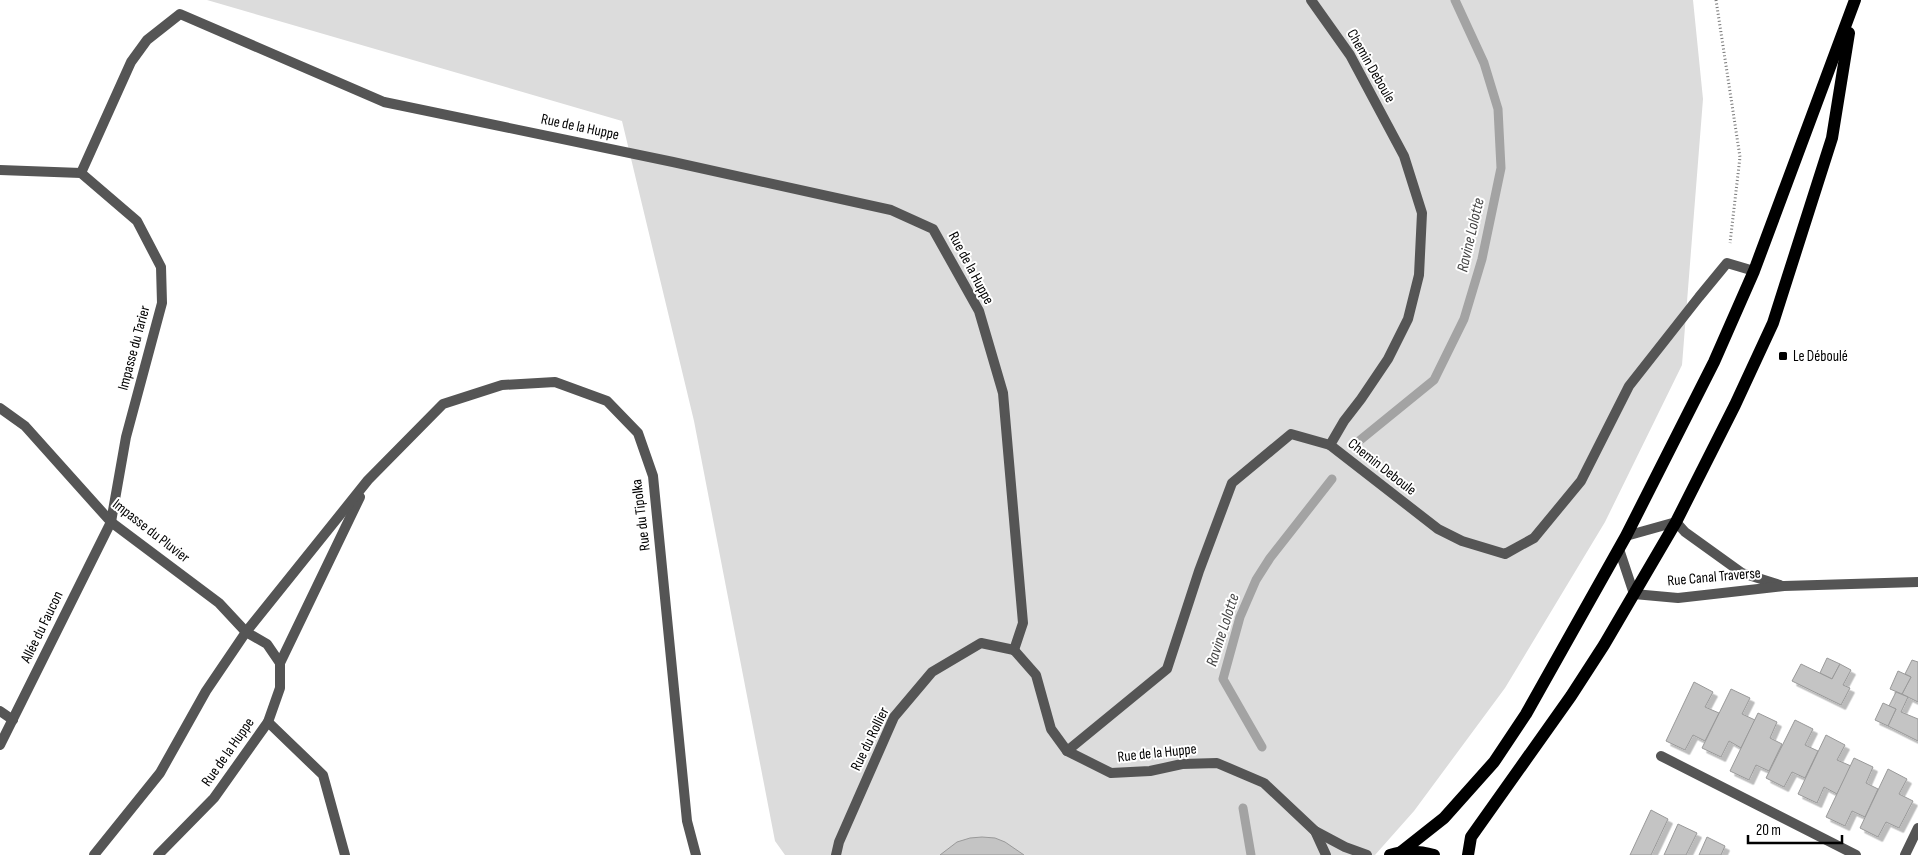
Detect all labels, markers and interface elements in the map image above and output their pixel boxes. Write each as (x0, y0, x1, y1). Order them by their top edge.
street label: Chemin Deboule (1342, 26, 1400, 106)
street label: Rue de la Huppe (539, 109, 621, 145)
water label: Ravine Lolotte (1453, 196, 1489, 274)
street label: Rue de la Huppe (944, 228, 998, 308)
street label: Impasse du Tarier (114, 303, 155, 392)
place label: Le Déboulé (1793, 347, 1848, 366)
marker: Le Déboulé (1777, 350, 1789, 362)
street label: Chemin Deboule (1344, 434, 1420, 500)
street label: Rue du Tipolka (627, 478, 655, 552)
street label: Impasse du Pluvier (109, 495, 194, 568)
street label: Rue Canal Traverse (1666, 563, 1762, 591)
street label: Allée du Faucon (16, 588, 68, 667)
water label: Ravine Lolotte (1202, 591, 1244, 669)
street label: Rue du Rollier (846, 703, 894, 774)
street label: Rue de la Huppe (197, 714, 259, 790)
street label: Rue de la Huppe (1116, 739, 1198, 767)
scale bar (1748, 812, 1842, 844)
text: 20 m (1756, 821, 1781, 840)

